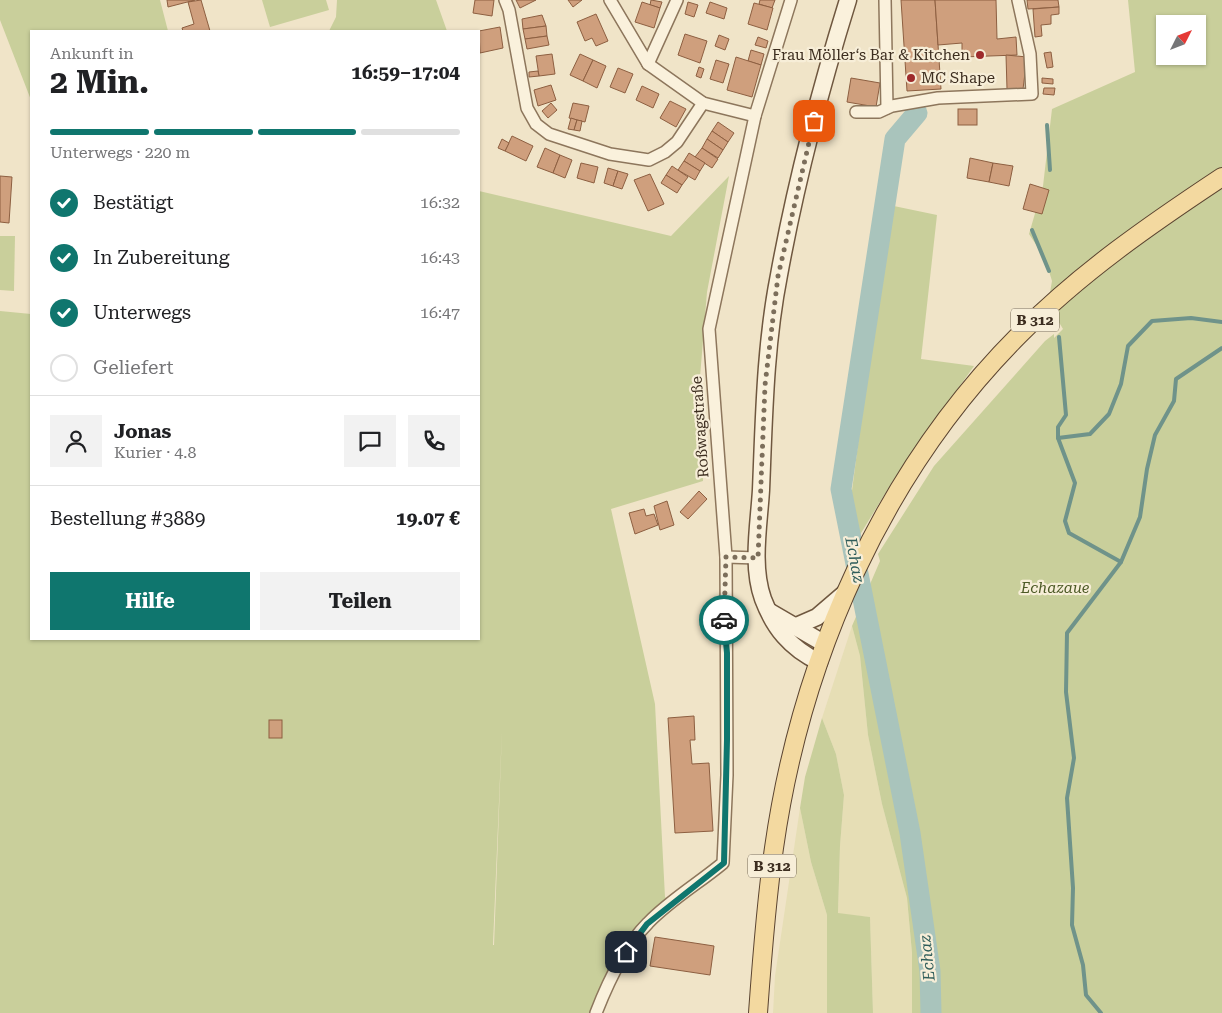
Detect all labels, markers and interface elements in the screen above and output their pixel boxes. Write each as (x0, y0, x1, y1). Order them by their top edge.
north arrow (1156, 15, 1206, 65)
map controls (1156, 15, 1206, 65)
text: Ankunft in (50, 44, 134, 63)
place label: Frau Möller‘s Bar & Kitchen (772, 46, 970, 64)
marker: Frau Möller‘s Bar & Kitchen (974, 49, 986, 61)
text: 16:59–17:04 (351, 61, 460, 84)
text: 2 Min. (50, 63, 149, 101)
place label: MC Shape (921, 69, 995, 87)
marker: MC Shape (905, 72, 917, 84)
pin (793, 100, 835, 142)
icon: bag (800, 107, 828, 135)
text: Unterwegs · 220 m (50, 143, 190, 162)
icon: check (50, 189, 78, 217)
text: Bestätigt (93, 191, 174, 214)
text: 16:32 (420, 193, 460, 212)
icon: check (50, 244, 78, 272)
text: In Zubereitung (93, 246, 230, 269)
text: 16:43 (420, 248, 460, 267)
icon: check (50, 299, 78, 327)
text: Unterwegs (93, 301, 191, 324)
text: 16:47 (420, 303, 460, 322)
road number: B 312 (1011, 308, 1059, 332)
text: Geliefert (93, 356, 174, 379)
street label: Roßwagstraße (687, 376, 713, 478)
button: person (50, 415, 102, 467)
button: chat (344, 415, 396, 467)
button: phone (408, 415, 460, 467)
text: Jonas (114, 420, 171, 443)
text: Kurier · 4.8 (114, 443, 196, 462)
text: Bestellung #3889 (50, 507, 205, 530)
text: 19.07 € (396, 507, 460, 530)
water label: Echaz (841, 535, 869, 584)
button: Hilfe (50, 572, 250, 630)
button: Teilen (260, 572, 460, 630)
park label: Echazaue (1020, 579, 1090, 597)
courier (699, 595, 749, 645)
icon: car (710, 606, 738, 634)
road number: B 312 (748, 854, 796, 878)
pin (605, 931, 647, 973)
water label: Echaz (915, 934, 939, 983)
icon: home (612, 938, 640, 966)

